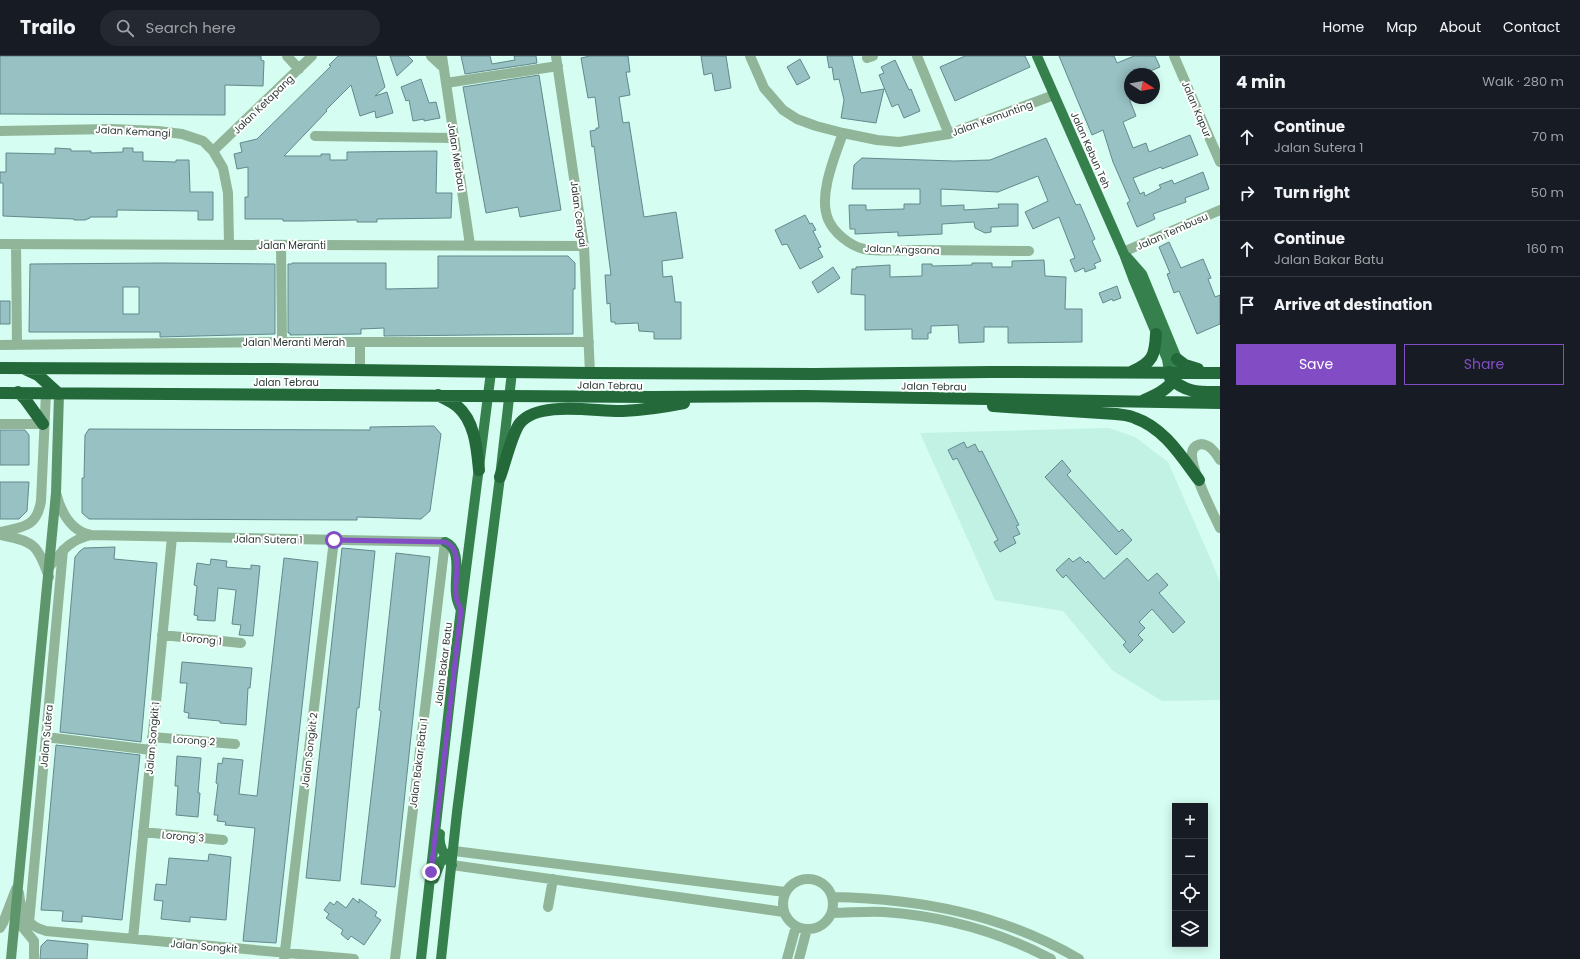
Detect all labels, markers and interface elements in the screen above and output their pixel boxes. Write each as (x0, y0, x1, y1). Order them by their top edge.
search box (100, 10, 380, 46)
text: Trailo (20, 14, 76, 41)
icon: search (114, 17, 136, 39)
text: Search here (146, 17, 236, 38)
text: Home (1322, 17, 1364, 37)
text: Map (1386, 17, 1417, 37)
text: About (1439, 17, 1481, 37)
text: Contact (1503, 17, 1560, 37)
north arrow (1124, 68, 1160, 104)
text: 4 min (1236, 70, 1286, 94)
street label: Jalan Ketapang (229, 71, 297, 137)
text: Walk · 280 m (1482, 72, 1564, 91)
street label: Jalan Kapur (1178, 79, 1215, 140)
street label: Jalan Kemunting (950, 97, 1035, 140)
street label: Jalan Kebun Teh (1067, 109, 1114, 191)
text: Continue (1274, 116, 1345, 137)
street label: Jalan Kemangi (95, 122, 171, 141)
street label: Jalan Merbau (444, 122, 469, 192)
icon: ahead (1236, 126, 1258, 148)
text: 70 m (1532, 127, 1564, 146)
text: Jalan Sutera 1 (1274, 138, 1363, 157)
street label: Jalan Cengai (566, 180, 591, 248)
icon: right (1236, 182, 1258, 204)
text: Turn right (1274, 182, 1350, 203)
text: 50 m (1531, 183, 1564, 202)
street label: Jalan Tembusu (1134, 209, 1210, 254)
text: Continue (1274, 228, 1345, 249)
street label: Jalan Meranti (258, 238, 326, 253)
icon: ahead (1236, 238, 1258, 260)
text: 160 m (1527, 239, 1564, 258)
street label: Jalan Angsana (864, 241, 940, 258)
text: Jalan Bakar Batu (1274, 250, 1384, 269)
icon: arrive (1236, 294, 1258, 316)
text: Arrive at destination (1274, 294, 1432, 315)
street label: Jalan Meranti Merah (243, 335, 345, 350)
button: Save (1236, 344, 1396, 385)
button: Share (1404, 344, 1564, 385)
street label: Jalan Tebrau (253, 375, 319, 390)
street label: Jalan Tebrau (577, 377, 643, 394)
street label: Jalan Tebrau (901, 378, 967, 395)
street label: Jalan Sutera 1 (233, 531, 303, 548)
route start (325, 531, 343, 549)
street label: Jalan Bakar Batu (431, 621, 456, 707)
street label: Lorong 1 (181, 630, 223, 649)
street label: Jalan Songkit 1 (142, 701, 163, 775)
street label: Jalan Sutera (36, 704, 57, 768)
street label: Jalan Songkit 2 (297, 711, 322, 788)
street label: Jalan Bakar Batu 1 (406, 717, 431, 809)
street label: Lorong 2 (172, 732, 216, 749)
map controls (1172, 803, 1208, 947)
button: + (1172, 803, 1208, 839)
street label: Lorong 3 (161, 827, 205, 846)
button: − (1172, 839, 1208, 875)
route end (422, 863, 440, 881)
button: locate (1172, 875, 1208, 911)
button: layers (1172, 911, 1208, 947)
street label: Jalan Songkit (170, 936, 238, 957)

